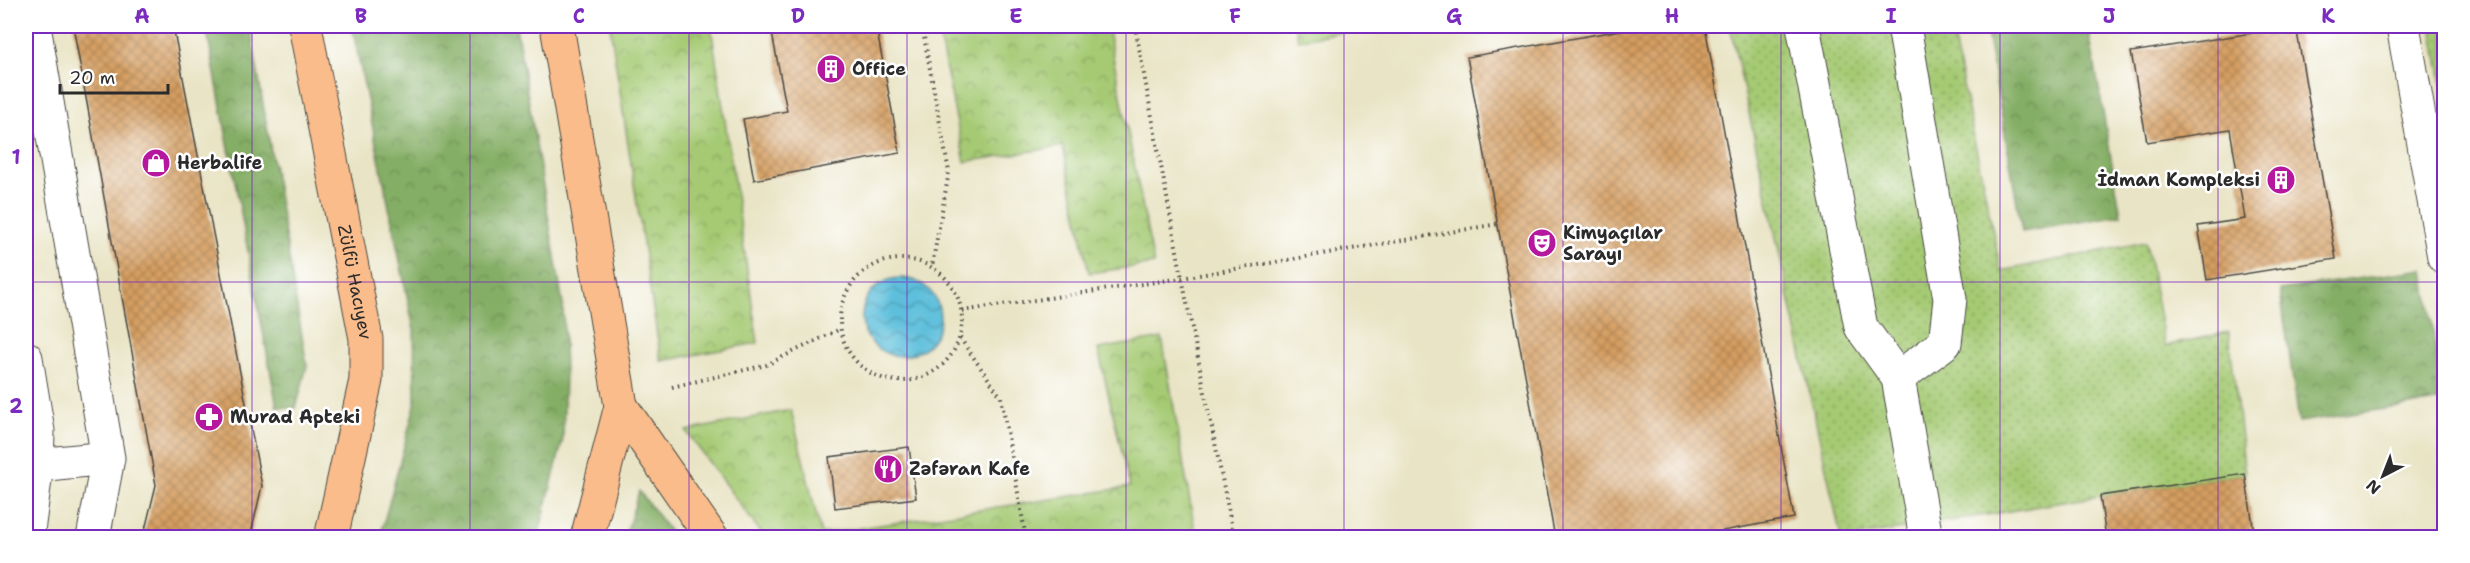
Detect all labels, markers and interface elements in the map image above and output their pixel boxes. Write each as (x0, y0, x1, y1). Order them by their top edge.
text: A (134, 3, 150, 29)
text: B (355, 3, 367, 29)
text: C (573, 3, 585, 29)
text: D (791, 3, 805, 29)
text: E (1009, 3, 1023, 29)
text: F (1229, 3, 1241, 29)
text: G (1446, 3, 1462, 29)
text: H (1665, 3, 1679, 29)
text: I (1885, 3, 1897, 29)
text: J (2103, 3, 2116, 29)
text: K (2321, 3, 2335, 29)
building icon: Office (815, 53, 847, 85)
scale bar (60, 57, 168, 95)
place label: Office (852, 57, 906, 81)
text: 20 m (69, 66, 115, 90)
text: 1 (11, 144, 21, 170)
shop icon: Herbalife (140, 147, 172, 179)
place label: Herbalife (177, 151, 262, 175)
building icon: İdman Kompleksi (2265, 164, 2297, 196)
place label: İdman Kompleksi (2097, 168, 2260, 192)
place label: Kimyaçılar Sarayı (1563, 221, 1663, 266)
street label: Zülfü Hacıyev (332, 223, 378, 342)
theatre icon: Kimyaçılar Sarayı (1526, 227, 1558, 259)
text: 2 (9, 393, 23, 419)
pharmacy icon: Murad Apteki (193, 401, 225, 433)
place label: Murad Apteki (230, 405, 360, 429)
north arrow (2353, 446, 2413, 506)
restaurant icon: Zәfәran Kafe (872, 453, 904, 485)
place label: Zәfәran Kafe (909, 457, 1030, 481)
text: N (2362, 475, 2385, 499)

